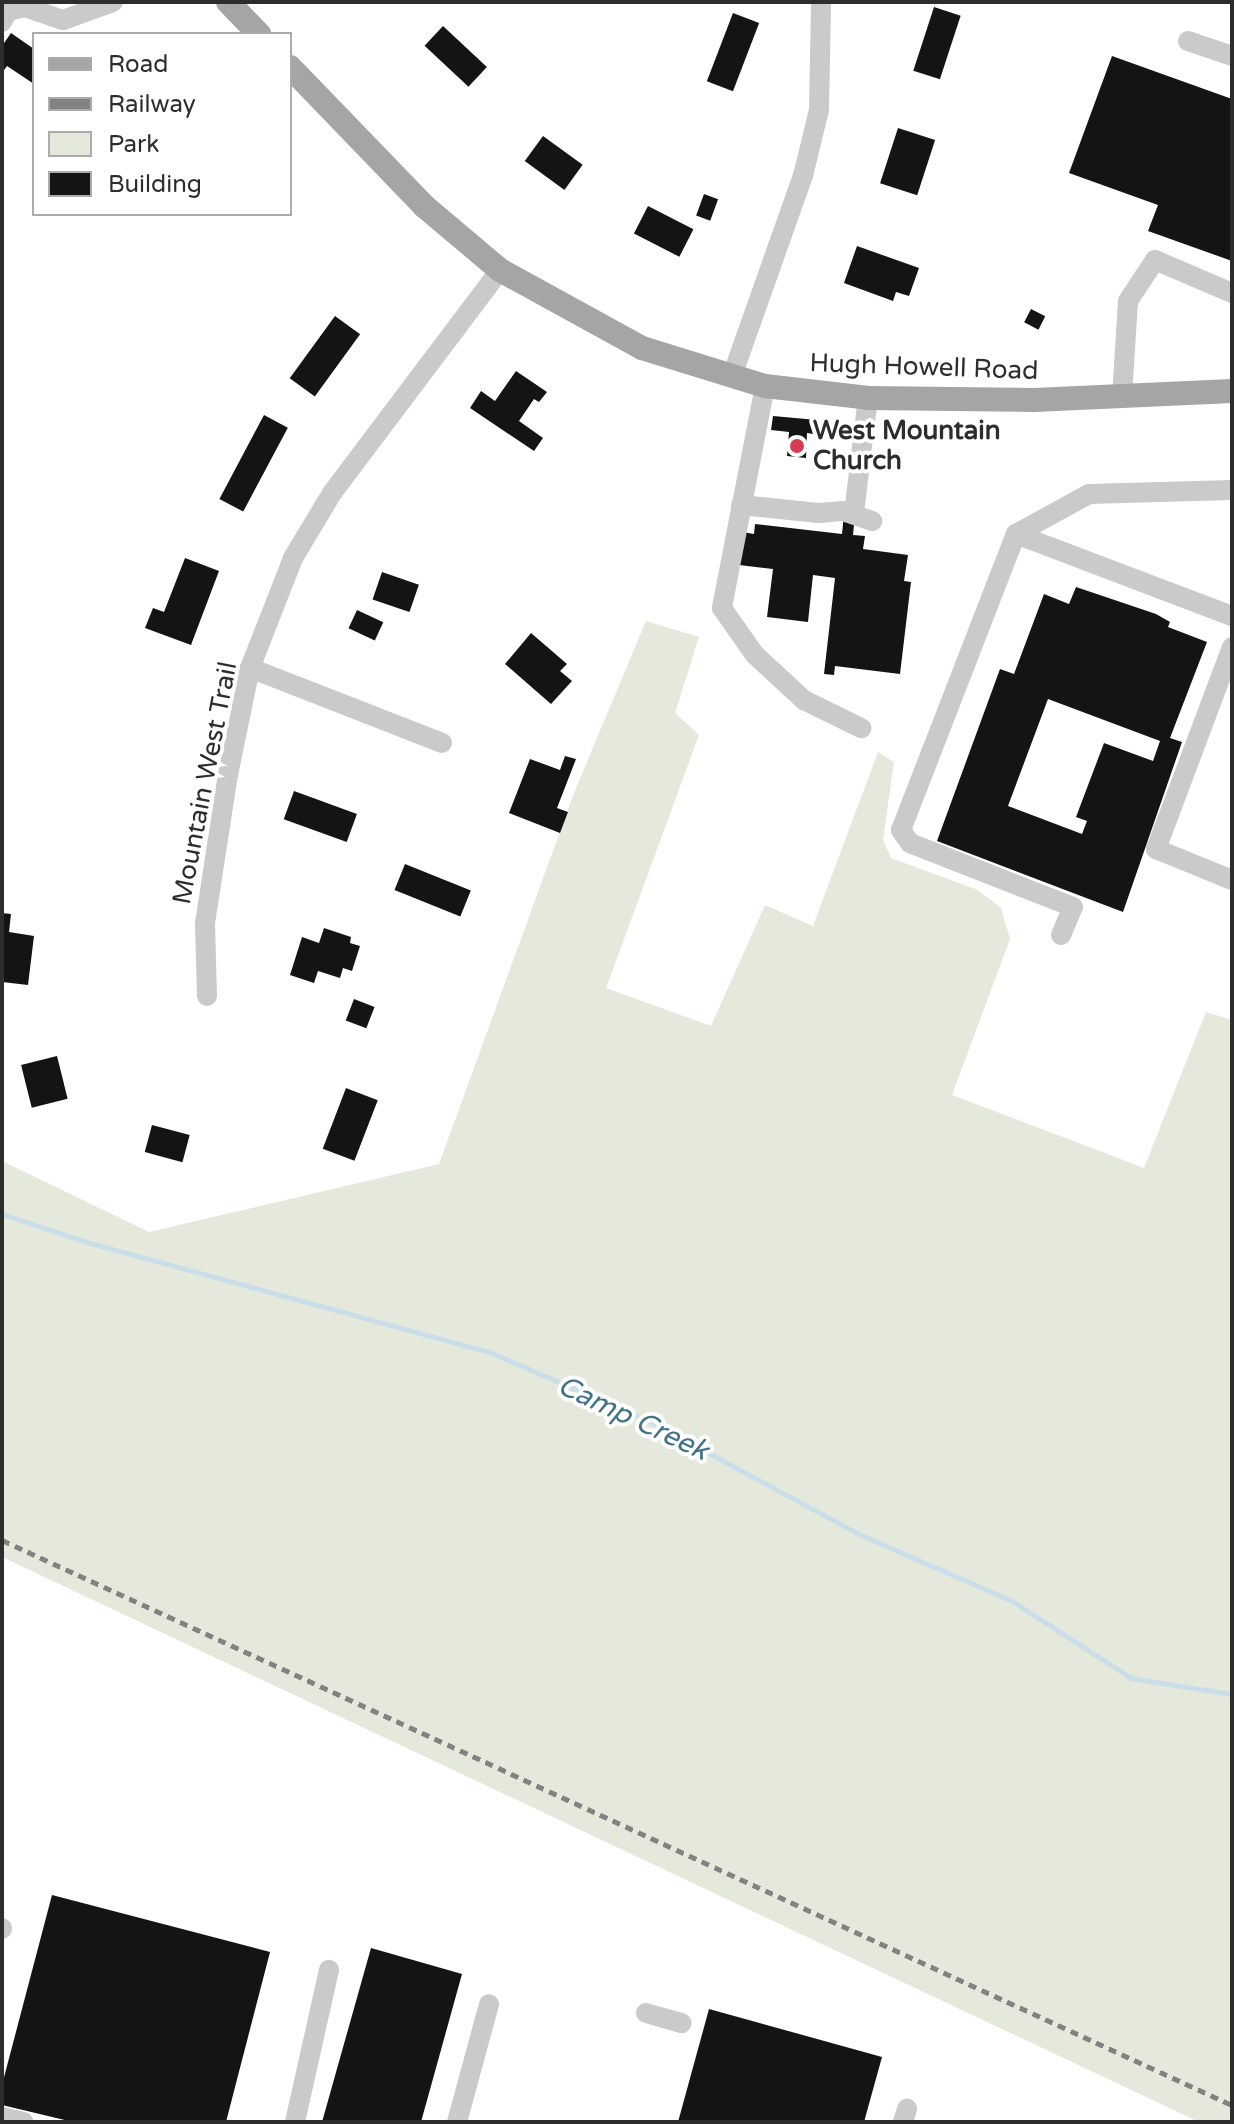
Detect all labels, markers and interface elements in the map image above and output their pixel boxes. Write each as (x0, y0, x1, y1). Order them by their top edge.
legend (32, 32, 292, 216)
text: Road (108, 50, 168, 79)
text: Railway (108, 90, 196, 119)
text: Park (108, 130, 159, 159)
text: Building (108, 170, 202, 199)
street label: Hugh Howell Road (809, 347, 1039, 387)
place label: West Mountain Church (813, 415, 1001, 476)
marker: West Mountain Church (788, 437, 806, 455)
street label: Mountain West Trail (166, 659, 244, 907)
water label: Camp Creek (552, 1368, 714, 1468)

